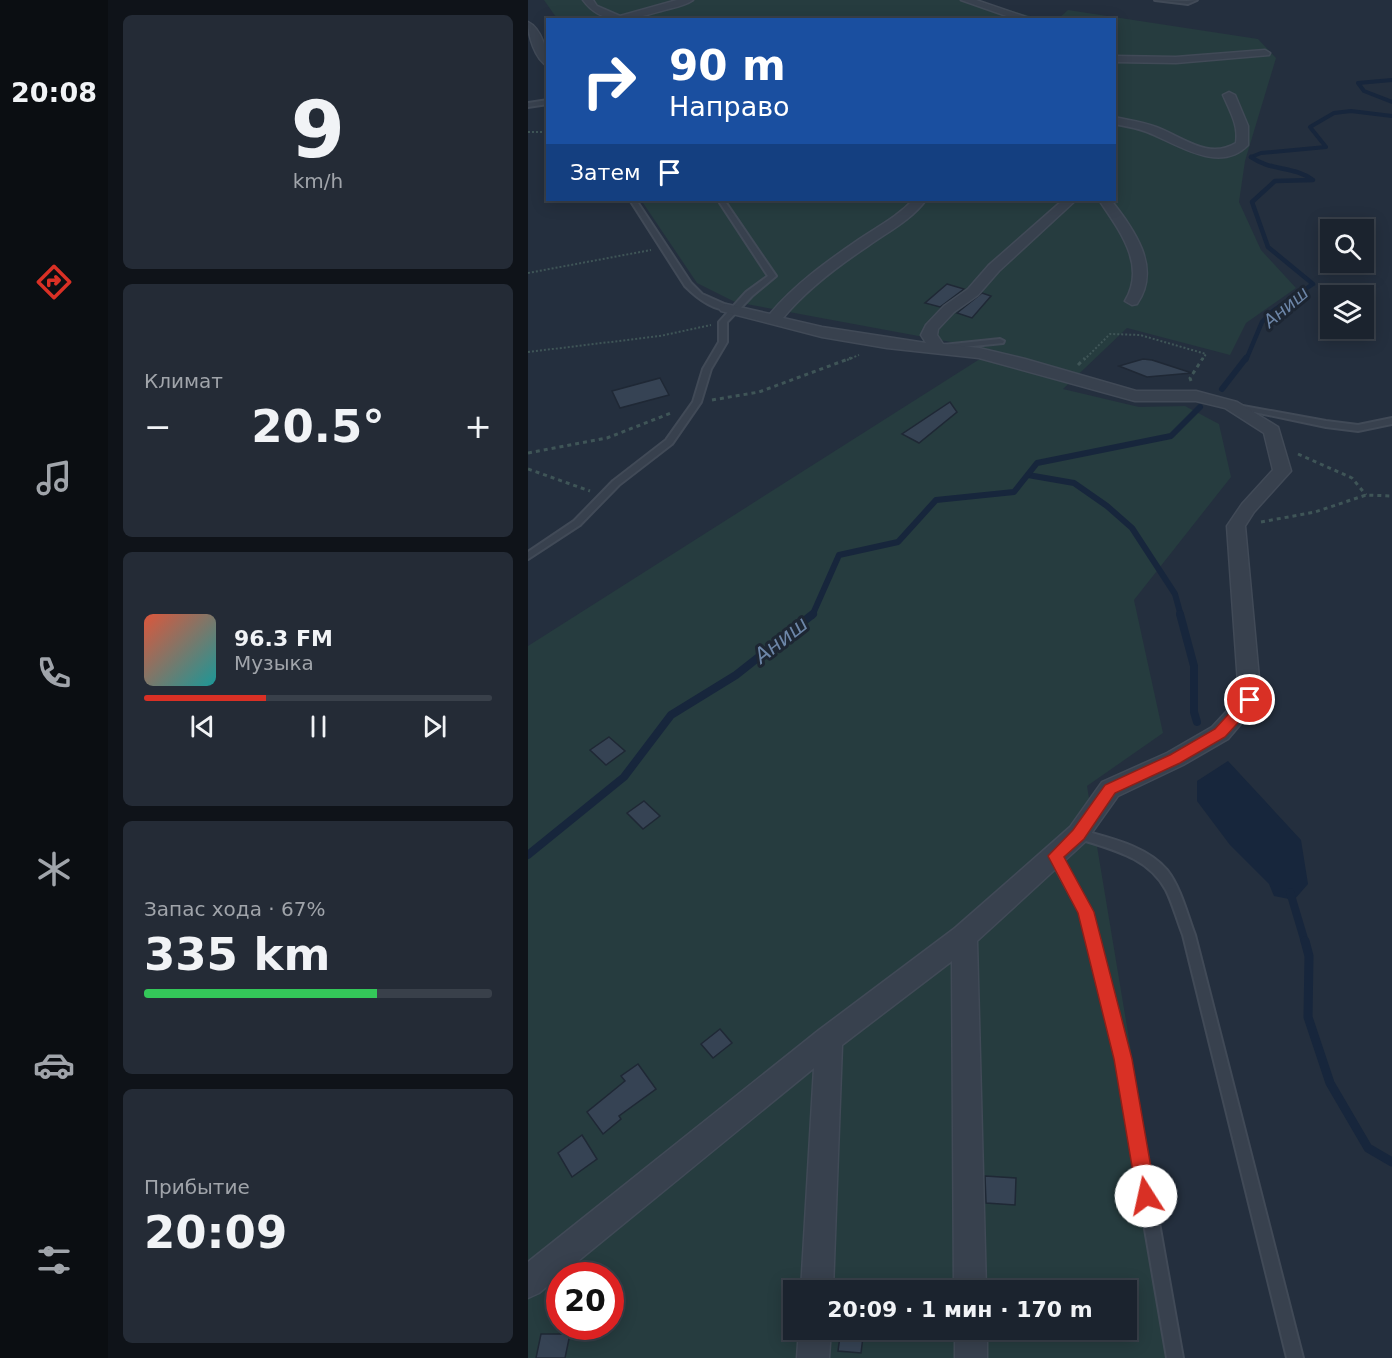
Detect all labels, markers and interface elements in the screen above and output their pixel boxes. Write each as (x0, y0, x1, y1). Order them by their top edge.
text: 90 m (669, 41, 786, 90)
icon: right (570, 42, 648, 120)
text: 20:08 (11, 77, 97, 108)
text: 9 (291, 85, 345, 175)
text: Направо (669, 91, 790, 122)
icon: arrive (653, 156, 686, 189)
text: Затем (570, 160, 641, 185)
text: km/h (293, 169, 343, 193)
map controls (1320, 219, 1374, 339)
button: search (1320, 219, 1374, 273)
icon: directions (33, 261, 75, 303)
water label: Аниш (1258, 282, 1312, 332)
button: layers (1320, 285, 1374, 339)
text: Климат (144, 369, 223, 393)
text: 20.5° (251, 400, 385, 453)
text: − (144, 407, 172, 446)
text: + (464, 407, 492, 446)
icon: music (33, 457, 75, 499)
water label: Аниш (748, 612, 812, 669)
text: 96.3 FM (234, 626, 333, 651)
text: Музыка (234, 651, 314, 675)
icon: phone (33, 652, 75, 694)
pin (1224, 674, 1275, 725)
icon: arrive (1233, 683, 1266, 716)
icon: previous (186, 710, 219, 743)
icon: pause (302, 710, 335, 743)
icon: next (418, 710, 451, 743)
icon: climate (33, 848, 75, 890)
text: Запас хода · 67% (144, 897, 325, 921)
text: 335 km (144, 928, 330, 981)
icon: car (33, 1044, 75, 1086)
position arrow (1114, 1164, 1178, 1228)
text: Прибытие (144, 1175, 250, 1199)
text: 20:09 (144, 1206, 287, 1259)
icon: filters (33, 1239, 75, 1281)
speed limit sign: 20 (546, 1262, 624, 1340)
text: 20:09 · 1 мин · 170 m (827, 1297, 1093, 1322)

